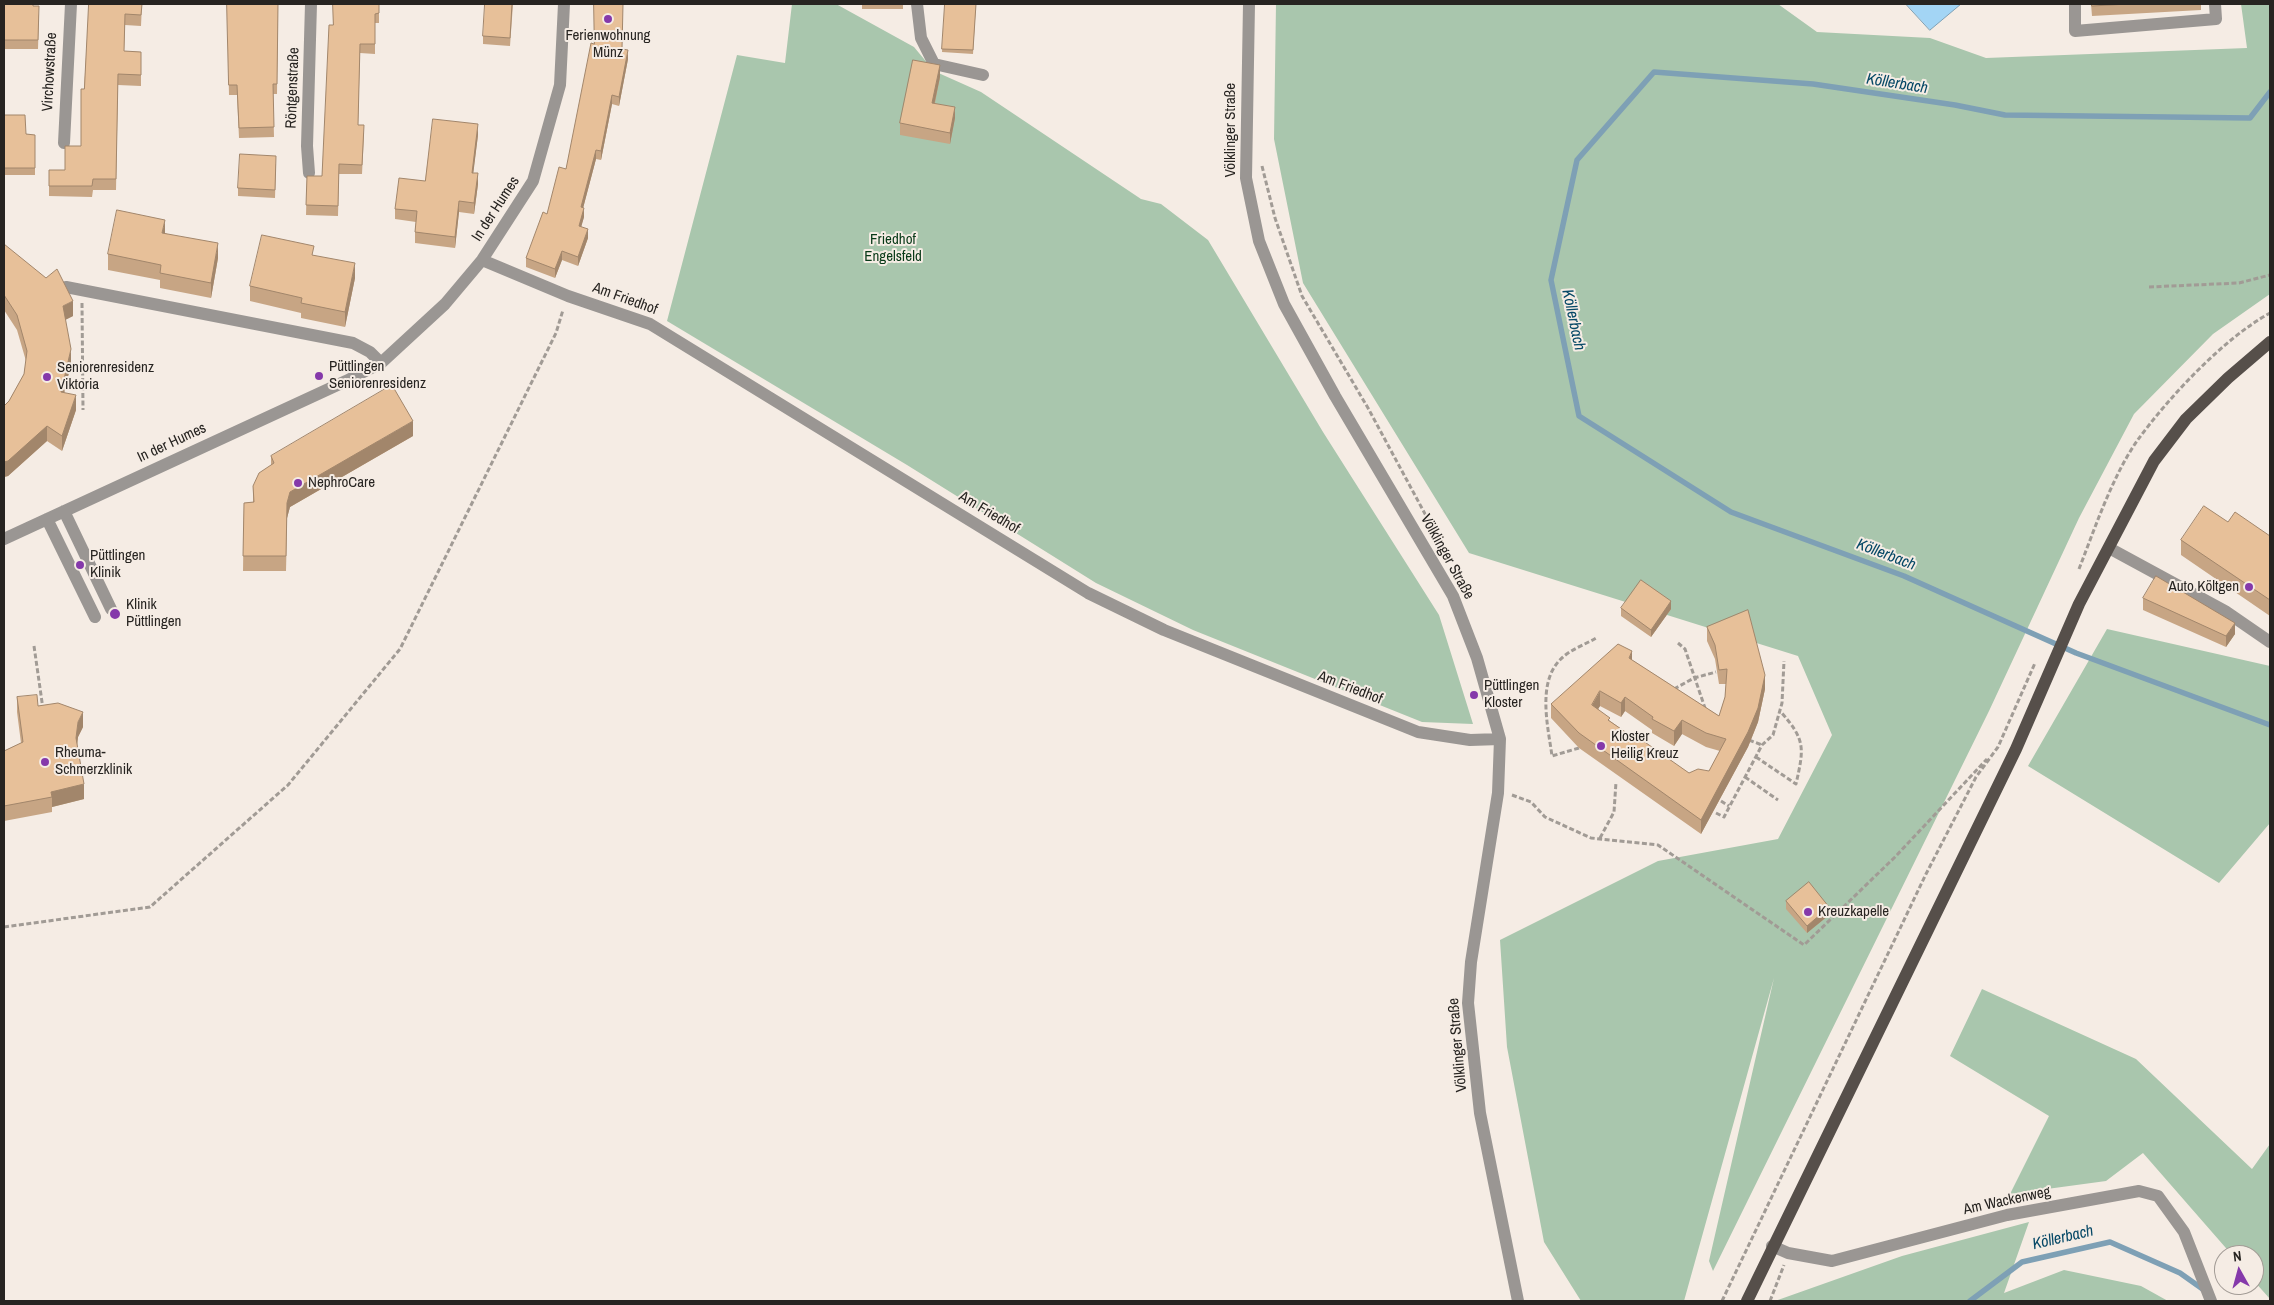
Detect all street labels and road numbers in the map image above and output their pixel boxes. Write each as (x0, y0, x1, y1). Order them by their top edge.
street label: Virchowstraße (39, 32, 61, 112)
street label: Röntgenstraße (283, 47, 303, 129)
street label: Völklinger Straße (1222, 83, 1240, 177)
street label: In der Humes (468, 173, 524, 245)
street label: Am Friedhof (590, 279, 660, 319)
street label: In der Humes (135, 419, 209, 467)
street label: Am Friedhof (955, 488, 1023, 538)
street label: Völklinger Straße (1416, 511, 1478, 603)
street label: Am Friedhof (1315, 667, 1385, 709)
street label: Völklinger Straße (1445, 997, 1471, 1093)
street label: Am Wackenweg (1962, 1183, 2052, 1219)

